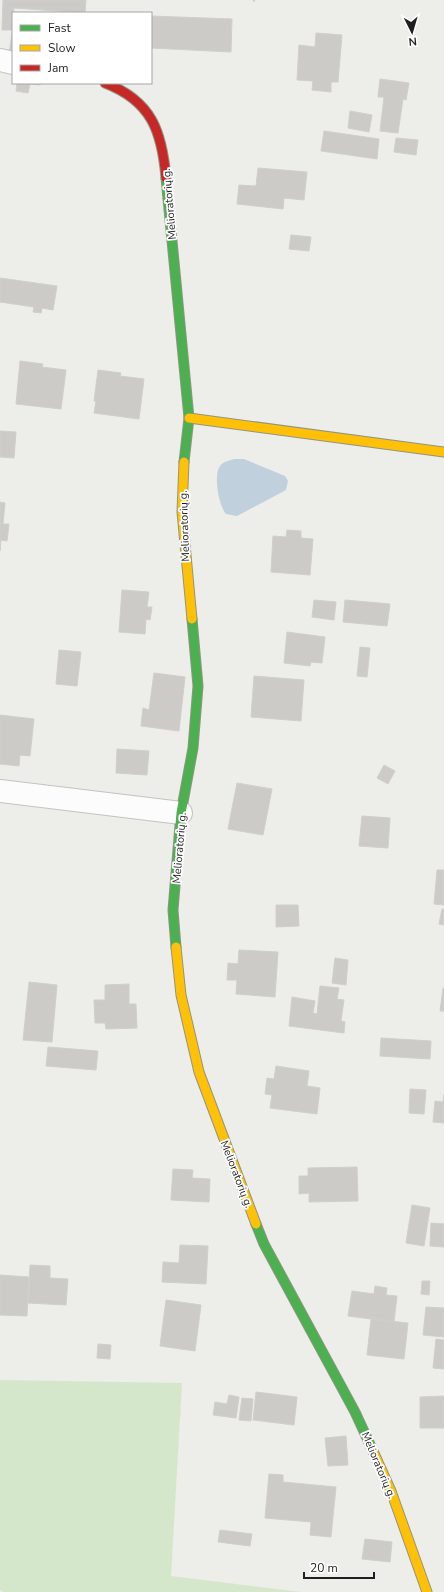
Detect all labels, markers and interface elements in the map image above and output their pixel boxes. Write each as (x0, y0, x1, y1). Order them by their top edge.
legend (12, 12, 152, 84)
north arrow (392, 12, 432, 52)
text: Fast (48, 20, 71, 36)
text: N (408, 34, 418, 49)
text: Slow (48, 40, 76, 56)
text: Jam (47, 60, 69, 76)
street label: Melioratorių g. (159, 168, 180, 240)
street label: Melioratorių g. (176, 490, 193, 562)
street label: Melioratorių g. (169, 812, 190, 884)
street label: Melioratorių g. (217, 1138, 256, 1210)
street label: Melioratorių g. (358, 1429, 399, 1501)
scale bar (304, 1554, 374, 1580)
text: 20 m (310, 1560, 338, 1576)

